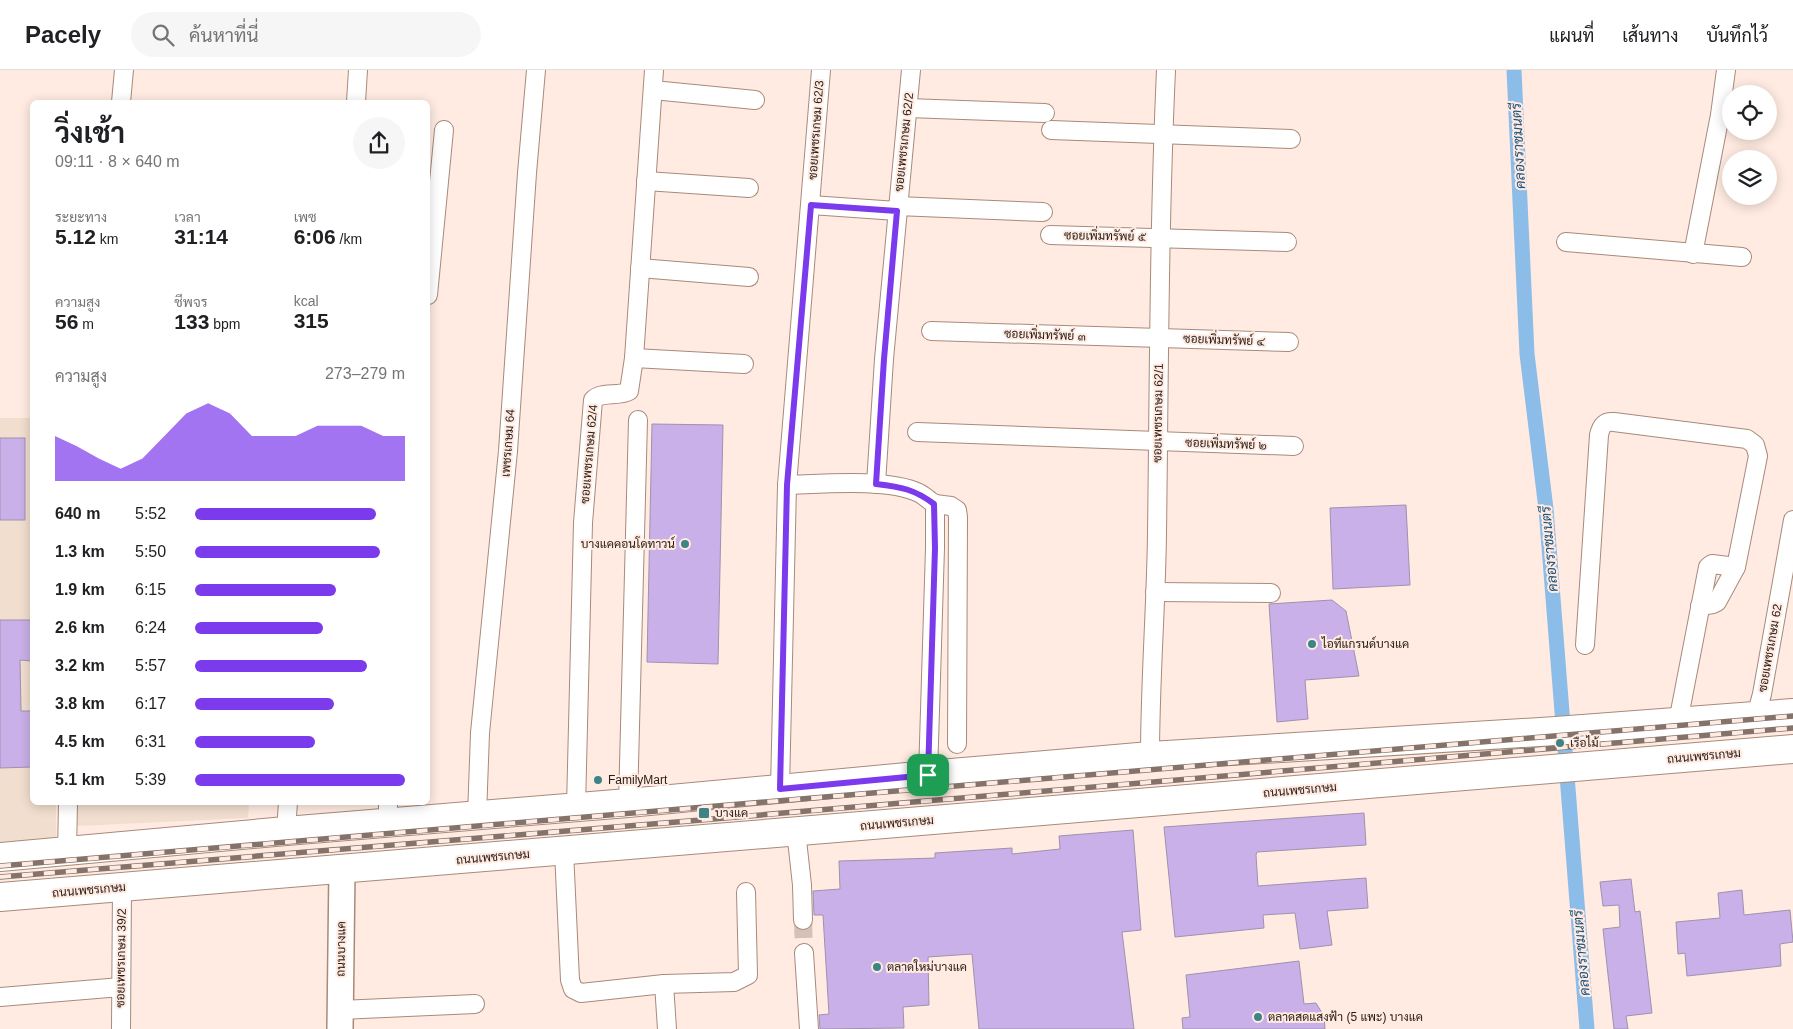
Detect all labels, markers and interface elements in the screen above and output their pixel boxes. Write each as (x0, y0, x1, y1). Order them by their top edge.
search box (131, 12, 481, 57)
text: Pacely (25, 21, 101, 48)
icon: search (149, 21, 177, 49)
text: ค้นหาที่นี่ (189, 25, 259, 46)
text: แผนที่ (1549, 26, 1594, 46)
text: เส้นทาง (1622, 26, 1678, 46)
text: บันทึกไว้ (1706, 26, 1768, 46)
street label: ซอยเพชรเกษม 62/3 (806, 80, 826, 180)
map controls (1722, 85, 1777, 205)
button: locate (1722, 85, 1777, 140)
street label: ซอยเพชรเกษม 62/2 (892, 91, 916, 192)
water label: คลองราชมนตรี (1507, 101, 1528, 189)
button: share (353, 117, 405, 169)
text: วิ่งเช้า (55, 118, 125, 149)
button: layers (1722, 150, 1777, 205)
text: 09:11 · 8 × 640 m (55, 153, 180, 170)
text: ระยะทาง (55, 209, 107, 225)
text: เวลา (174, 209, 201, 225)
text: เพซ (294, 209, 317, 225)
text: 5.12 (55, 225, 96, 248)
text: 31:14 (174, 225, 228, 248)
text: 6:06 (294, 225, 336, 248)
street label: ซอยเพิ่มทรัพย์ ๕ (1064, 225, 1147, 244)
text: km (96, 231, 118, 247)
text: /km (336, 231, 362, 247)
text: kcal (294, 293, 319, 309)
text: ความสูง (55, 294, 100, 310)
text: ชีพจร (174, 294, 207, 310)
text: 315 (294, 309, 329, 332)
text: 56 (55, 310, 78, 333)
text: 133 (174, 310, 209, 333)
text: m (78, 316, 94, 332)
text: bpm (209, 316, 241, 332)
street label: ซอยเพิ่มทรัพย์ ๓ (1004, 323, 1086, 343)
street label: ซอยเพิ่มทรัพย์ ๔ (1183, 328, 1266, 348)
street label: ซอยเพชรเกษม 62/1 (1150, 363, 1166, 463)
text: 273–279 m (325, 365, 405, 382)
text: ความสูง (55, 368, 107, 385)
street label: ซอยเพชรเกษม 62/4 (578, 403, 600, 504)
street label: เพชรเกษม 64 (499, 408, 517, 478)
street label: ซอยเพิ่มทรัพย์ ๒ (1185, 432, 1267, 452)
water label: คลองราชมนตรี (1536, 504, 1561, 593)
text: 640 m (55, 505, 100, 522)
text: 5:52 (135, 505, 166, 522)
place label: บางแคคอนโดทาวน์ (581, 536, 675, 551)
marker: บางแคคอนโดทาวน์ (679, 538, 691, 550)
text: 1.3 km (55, 543, 105, 560)
text: 5:50 (135, 543, 166, 560)
text: 1.9 km (55, 581, 105, 598)
text: 6:15 (135, 581, 166, 598)
street label: ซอยเพชรเกษม 62 (1755, 602, 1785, 693)
text: 2.6 km (55, 619, 105, 636)
text: 6:24 (135, 619, 166, 636)
place label: ไอทีแกรนด์บางแค (1321, 636, 1409, 651)
marker: ไอทีแกรนด์บางแค (1306, 638, 1318, 650)
text: 3.2 km (55, 657, 105, 674)
text: 5:57 (135, 657, 166, 674)
text: 3.8 km (55, 695, 105, 712)
text: 6:17 (135, 695, 166, 712)
text: 4.5 km (55, 733, 105, 750)
text: 6:31 (135, 733, 166, 750)
place label: เรือไม้ (1570, 735, 1600, 750)
marker: เรือไม้ (1554, 737, 1566, 749)
street label: ถนนเพชรเกษม (1667, 746, 1741, 766)
pin (907, 754, 949, 796)
icon: arrive (914, 761, 942, 789)
text: 5.1 km (55, 771, 105, 788)
text: 5:39 (135, 771, 166, 788)
place label: FamilyMart (608, 773, 668, 787)
marker: FamilyMart (592, 774, 604, 786)
street label: ถนนเพชรเกษม (1263, 780, 1337, 800)
marker: บางแค (697, 806, 711, 820)
place label: บางแค (715, 806, 748, 820)
street label: ถนนเพชรเกษม (860, 813, 934, 833)
street label: ถนนเพชรเกษม (456, 847, 530, 867)
street label: ถนนเพชรเกษม (52, 880, 126, 900)
street label: ซอยเพชรเกษม 39/2 (113, 908, 129, 1008)
water label: คลองราชมนตรี (1568, 908, 1593, 997)
street label: ถนนบางแค (334, 921, 348, 977)
place label: ตลาดใหม่บางแค (887, 959, 967, 974)
marker: ตลาดใหม่บางแค (871, 961, 883, 973)
place label: ตลาดสดแสงฟ้า (5 แพะ) บางแค (1268, 1010, 1423, 1024)
marker: ตลาดสดแสงฟ้า (5 แพะ) บางแค (1252, 1011, 1264, 1023)

